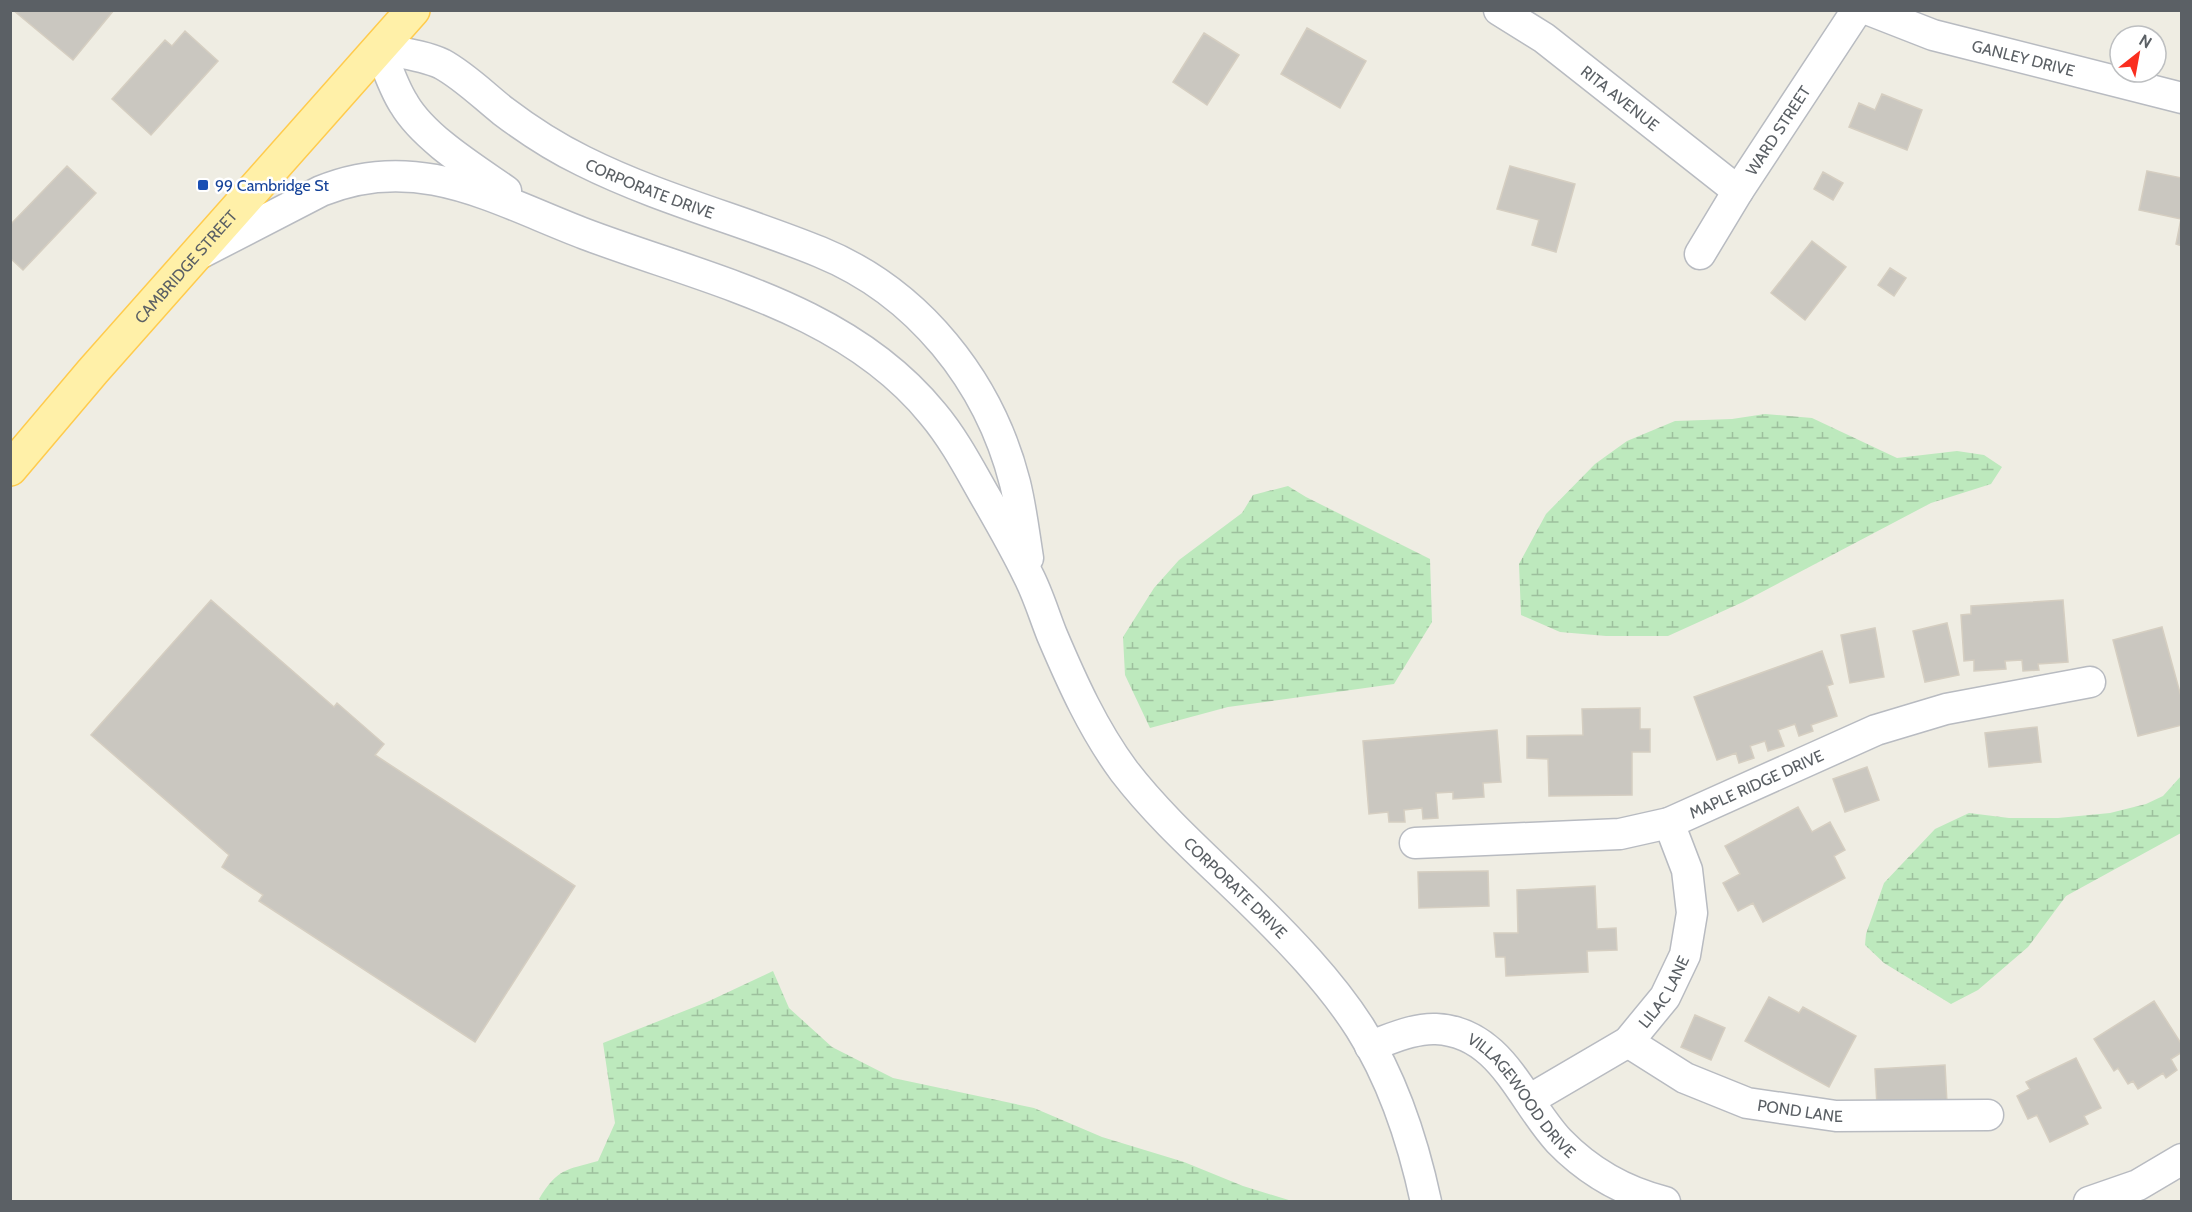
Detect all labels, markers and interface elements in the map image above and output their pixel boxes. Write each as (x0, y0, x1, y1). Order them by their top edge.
north arrow (2108, 24, 2168, 84)
text: N (2136, 31, 2155, 53)
street label: GANLEY DRIVE (1970, 36, 2077, 80)
street label: RITA AVENUE (1577, 61, 1663, 135)
street label: WARD STREET (1742, 82, 1814, 179)
street label: CORPORATE DRIVE (582, 154, 717, 222)
place label: 99 Cambridge St (215, 176, 329, 195)
marker: 99 Cambridge St (196, 178, 210, 192)
street label: CAMBRIDGE STREET (130, 206, 241, 327)
street label: MAPLE RIDGE DRIVE (1686, 745, 1826, 822)
street label: CORPORATE DRIVE (1180, 833, 1291, 942)
street label: LILAC LANE (1634, 952, 1693, 1031)
street label: VILLAGEWOOD DRIVE (1464, 1029, 1580, 1162)
street label: POND LANE (1756, 1095, 1843, 1126)

